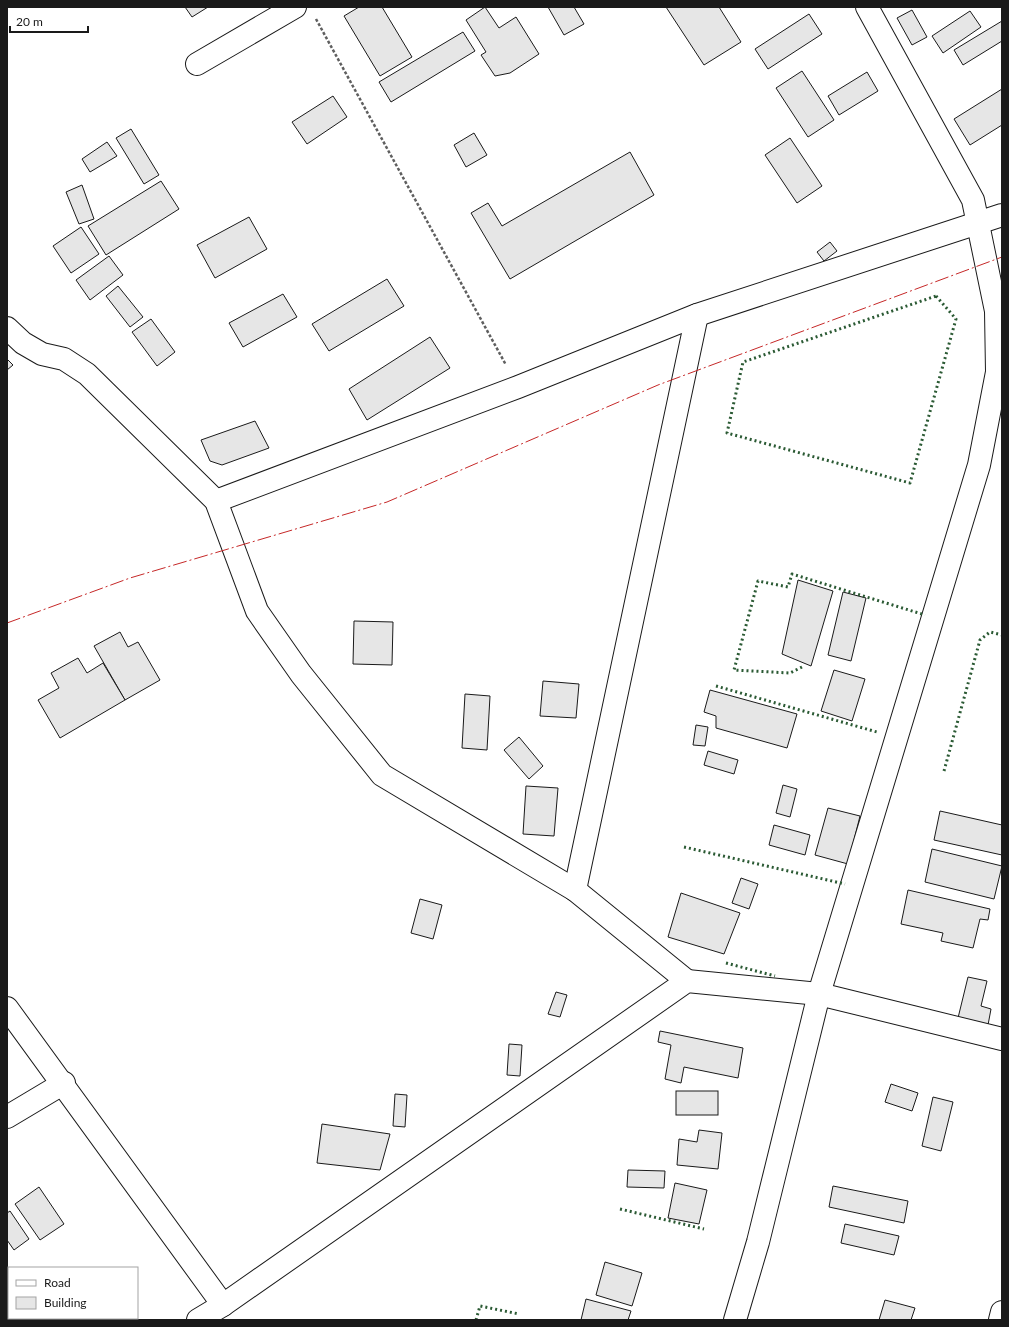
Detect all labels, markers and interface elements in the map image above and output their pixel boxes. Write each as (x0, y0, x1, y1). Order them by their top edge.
scale bar (10, 8, 88, 34)
text: 20 m (16, 14, 43, 29)
legend (8, 1267, 138, 1319)
text: Road (44, 1275, 71, 1290)
text: Building (44, 1295, 87, 1310)

